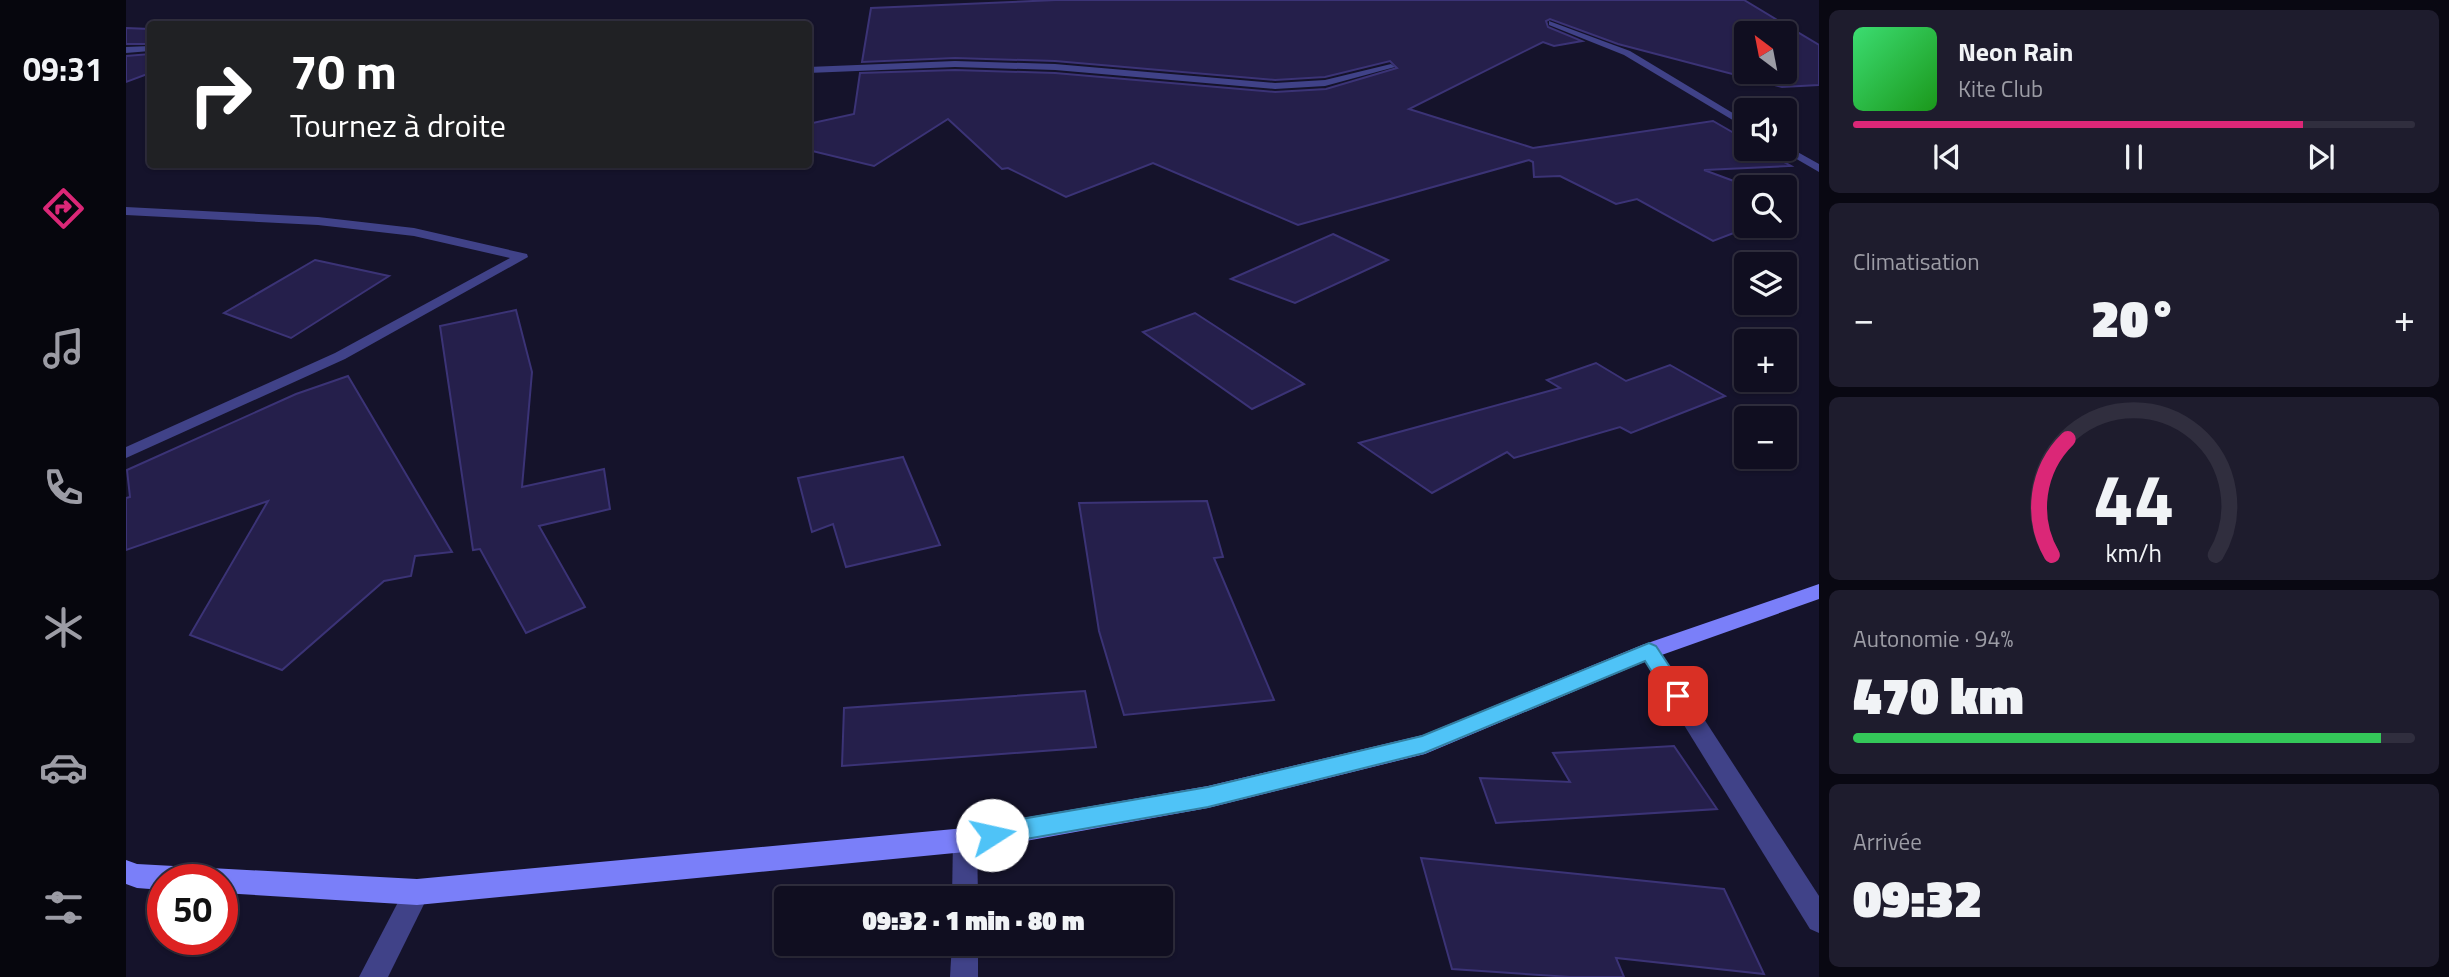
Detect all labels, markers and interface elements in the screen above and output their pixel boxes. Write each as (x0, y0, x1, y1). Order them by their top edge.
north arrow (1734, 21, 1797, 84)
map controls (1734, 21, 1797, 469)
text: Neon Rain (1958, 32, 2073, 71)
text: 70 m (290, 33, 397, 108)
text: 09:31 (23, 45, 103, 93)
icon: right (175, 49, 266, 140)
text: Kite Club (1958, 71, 2043, 106)
button: sound (1734, 98, 1797, 161)
text: Tournez à droite (290, 101, 506, 149)
icon: previous (1928, 138, 1966, 176)
icon: pause (2115, 138, 2153, 176)
icon: next (2302, 138, 2340, 176)
button: search (1734, 175, 1797, 238)
icon: directions (39, 184, 88, 233)
text: Climatisation (1853, 244, 1980, 279)
button: layers (1734, 252, 1797, 315)
text: 20° (2091, 278, 2177, 357)
text: − (1853, 289, 1874, 347)
text: + (2394, 289, 2415, 347)
icon: music (39, 324, 88, 373)
button: + (1734, 329, 1797, 392)
button: − (1734, 406, 1797, 469)
text: 44 (2093, 443, 2175, 553)
icon: phone (39, 463, 88, 512)
text: km/h (2106, 533, 2162, 571)
icon: climate (39, 603, 88, 652)
text: Autonomie · 94% (1853, 621, 2013, 656)
text: 470 km (1853, 655, 2024, 734)
pin (1648, 666, 1708, 726)
icon: arrive (1659, 677, 1697, 715)
icon: car (39, 743, 88, 792)
position arrow (955, 798, 1029, 872)
text: Arrivée (1853, 824, 1922, 859)
text: 09:32 (1853, 858, 1982, 937)
speed limit sign: 50 (147, 864, 238, 955)
icon: filters (39, 883, 88, 932)
text: 09:32 · 1 min · 80 m (863, 901, 1085, 940)

